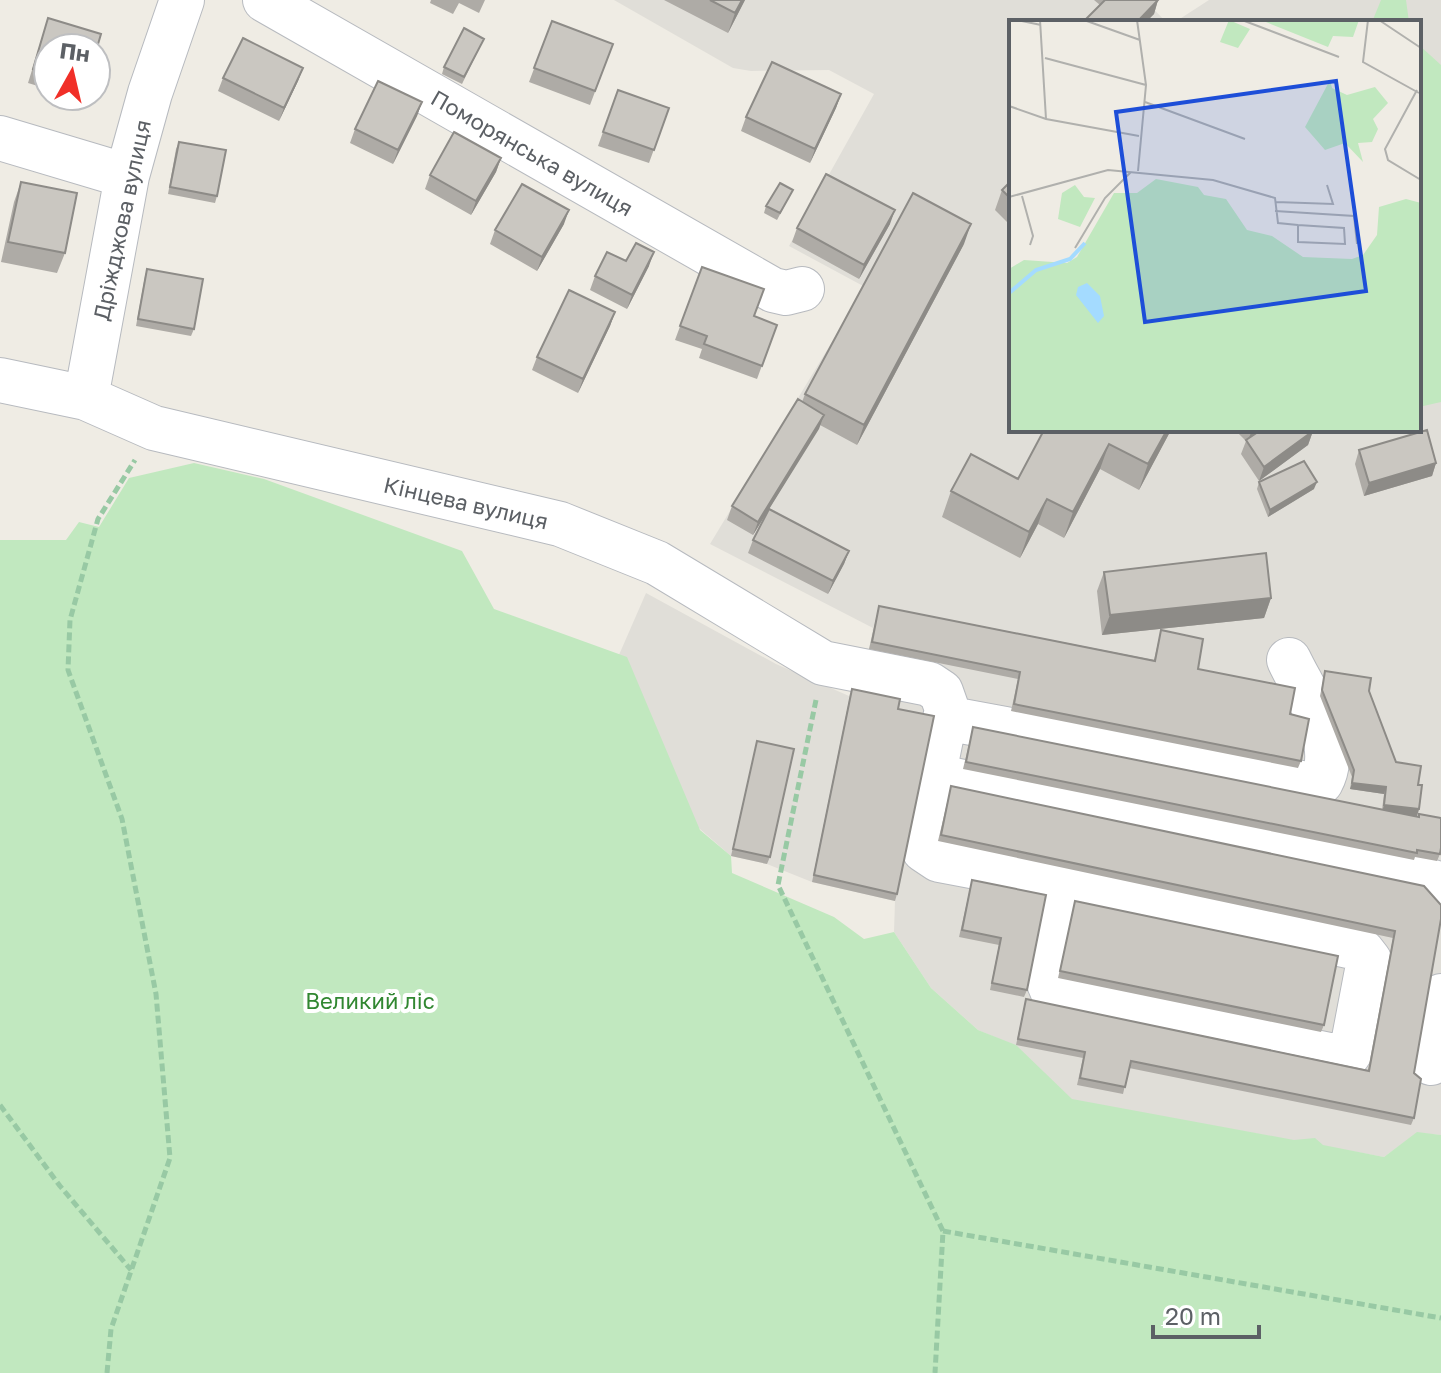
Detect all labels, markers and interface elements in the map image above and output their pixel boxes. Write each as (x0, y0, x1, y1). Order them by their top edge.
inset map (1009, 20, 1421, 432)
north arrow (32, 32, 112, 112)
text: Пн (58, 36, 92, 67)
street label: Поморянська вулиця (426, 84, 638, 221)
street label: Дріжджова вулиця (87, 117, 156, 323)
street label: Кінцева вулиця (381, 470, 551, 535)
park label: Великий ліс (305, 987, 435, 1014)
scale bar (1153, 1289, 1259, 1339)
text: 20 m (1165, 1301, 1221, 1330)

